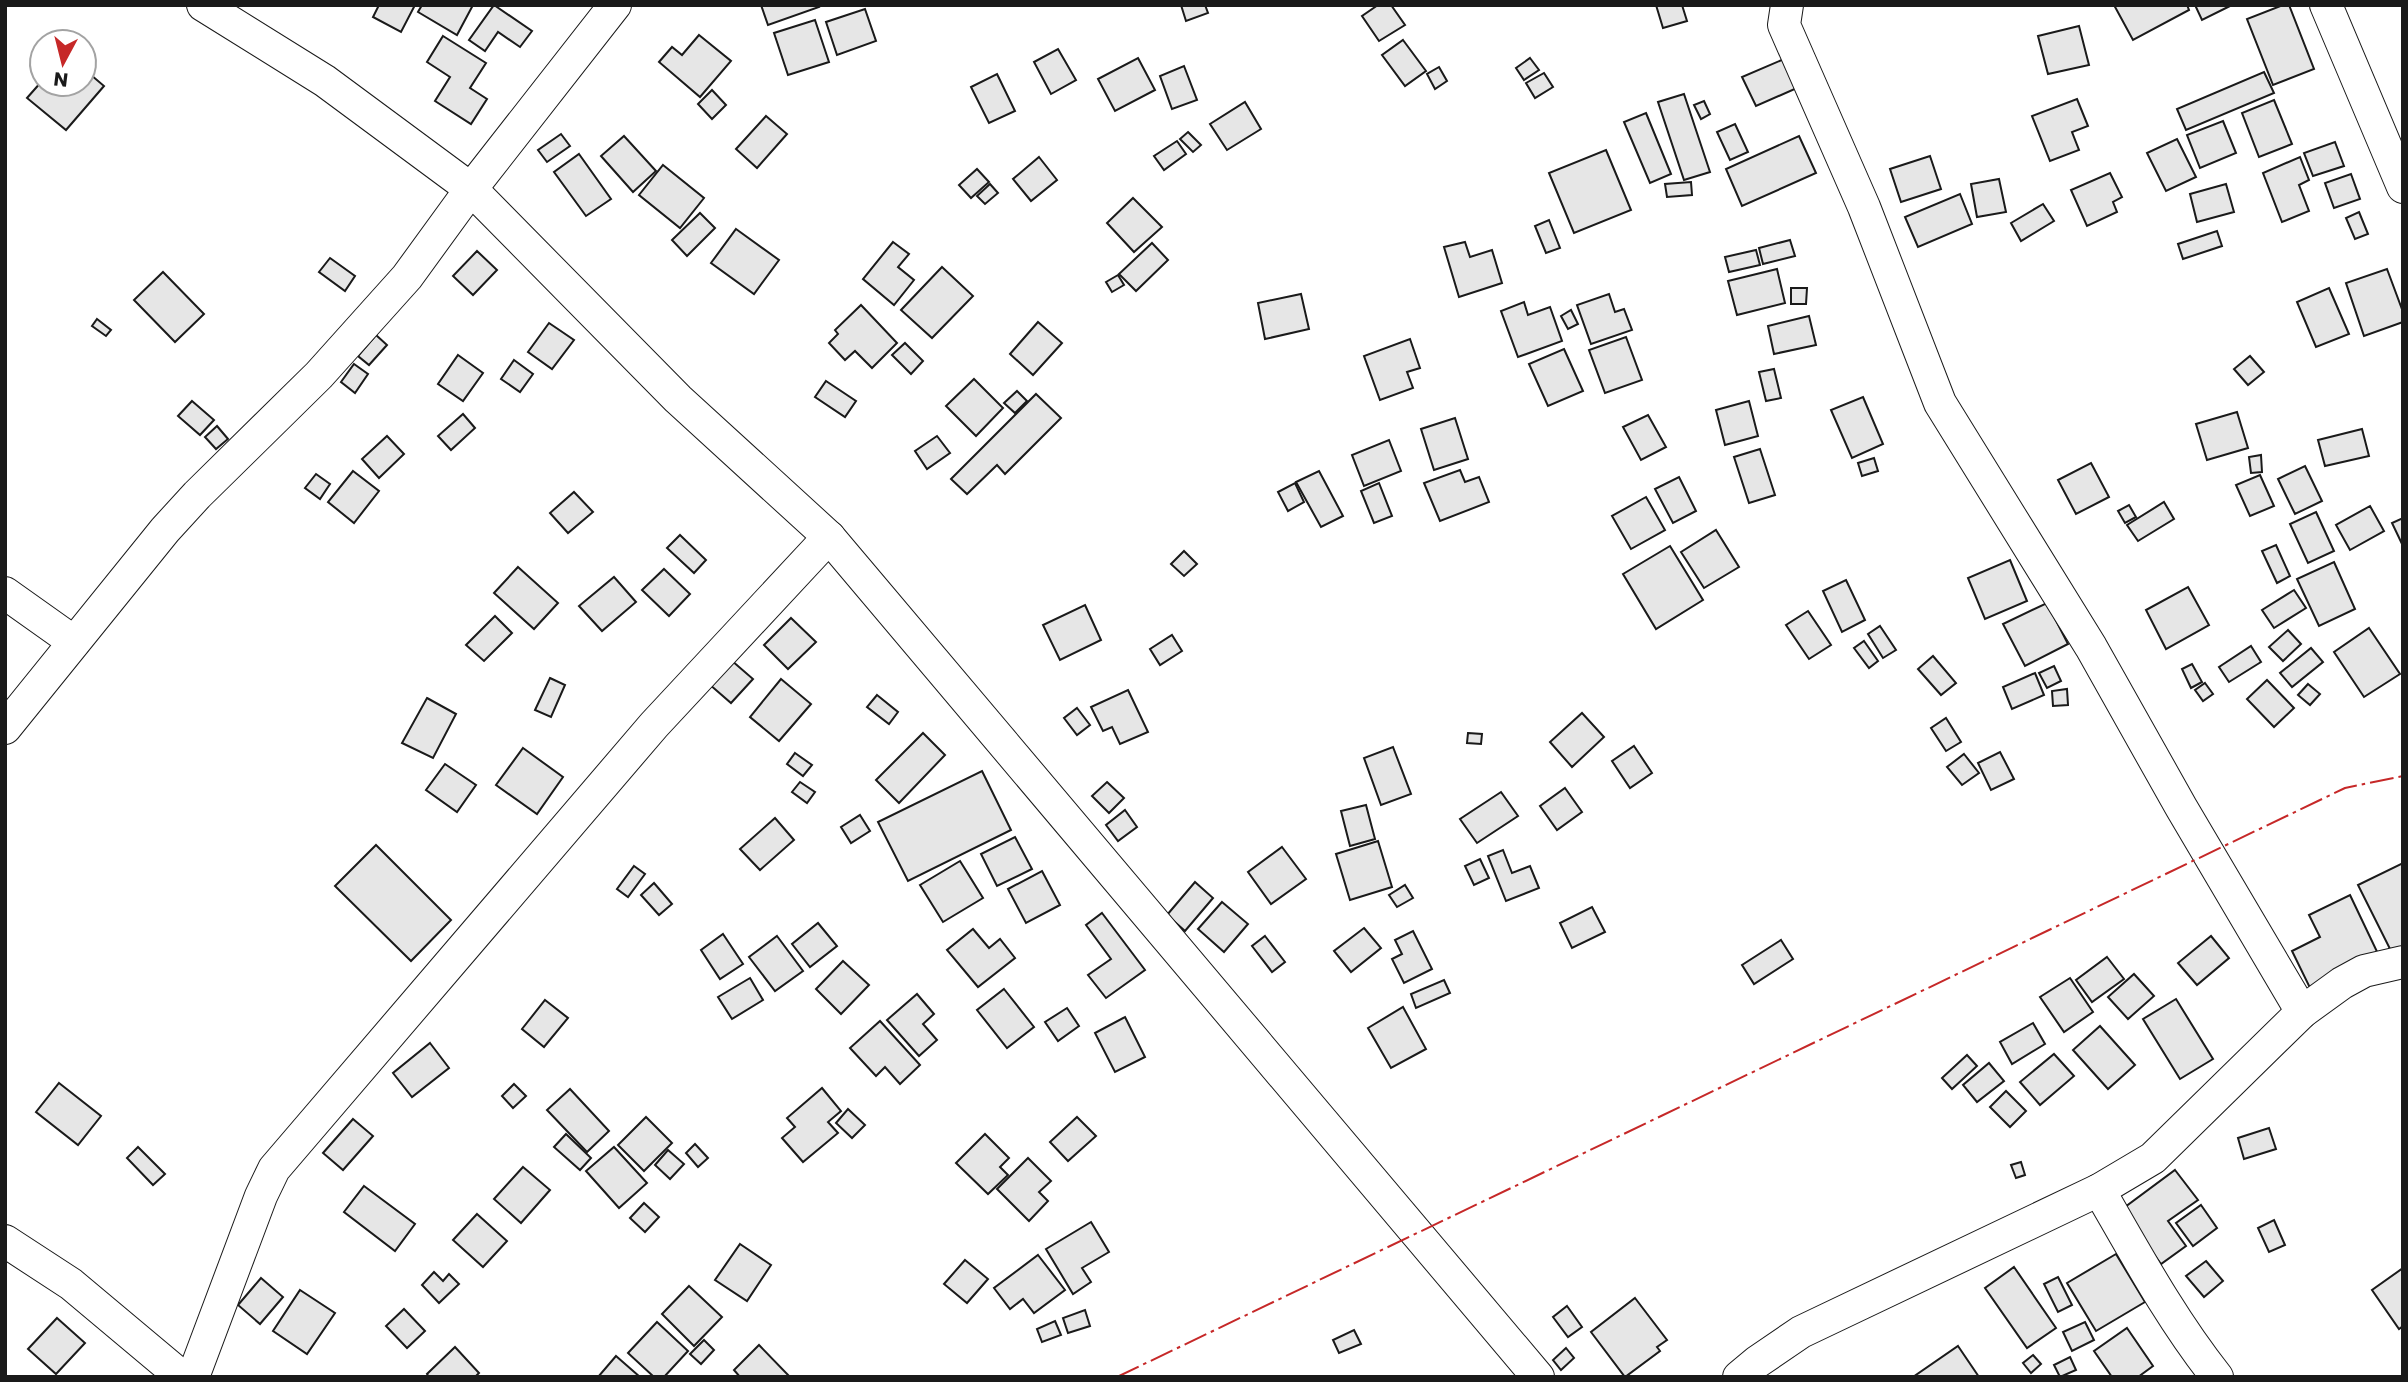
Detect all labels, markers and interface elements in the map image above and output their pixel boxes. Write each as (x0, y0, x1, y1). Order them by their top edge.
north arrow (28, 28, 98, 98)
text: N (52, 65, 70, 94)

